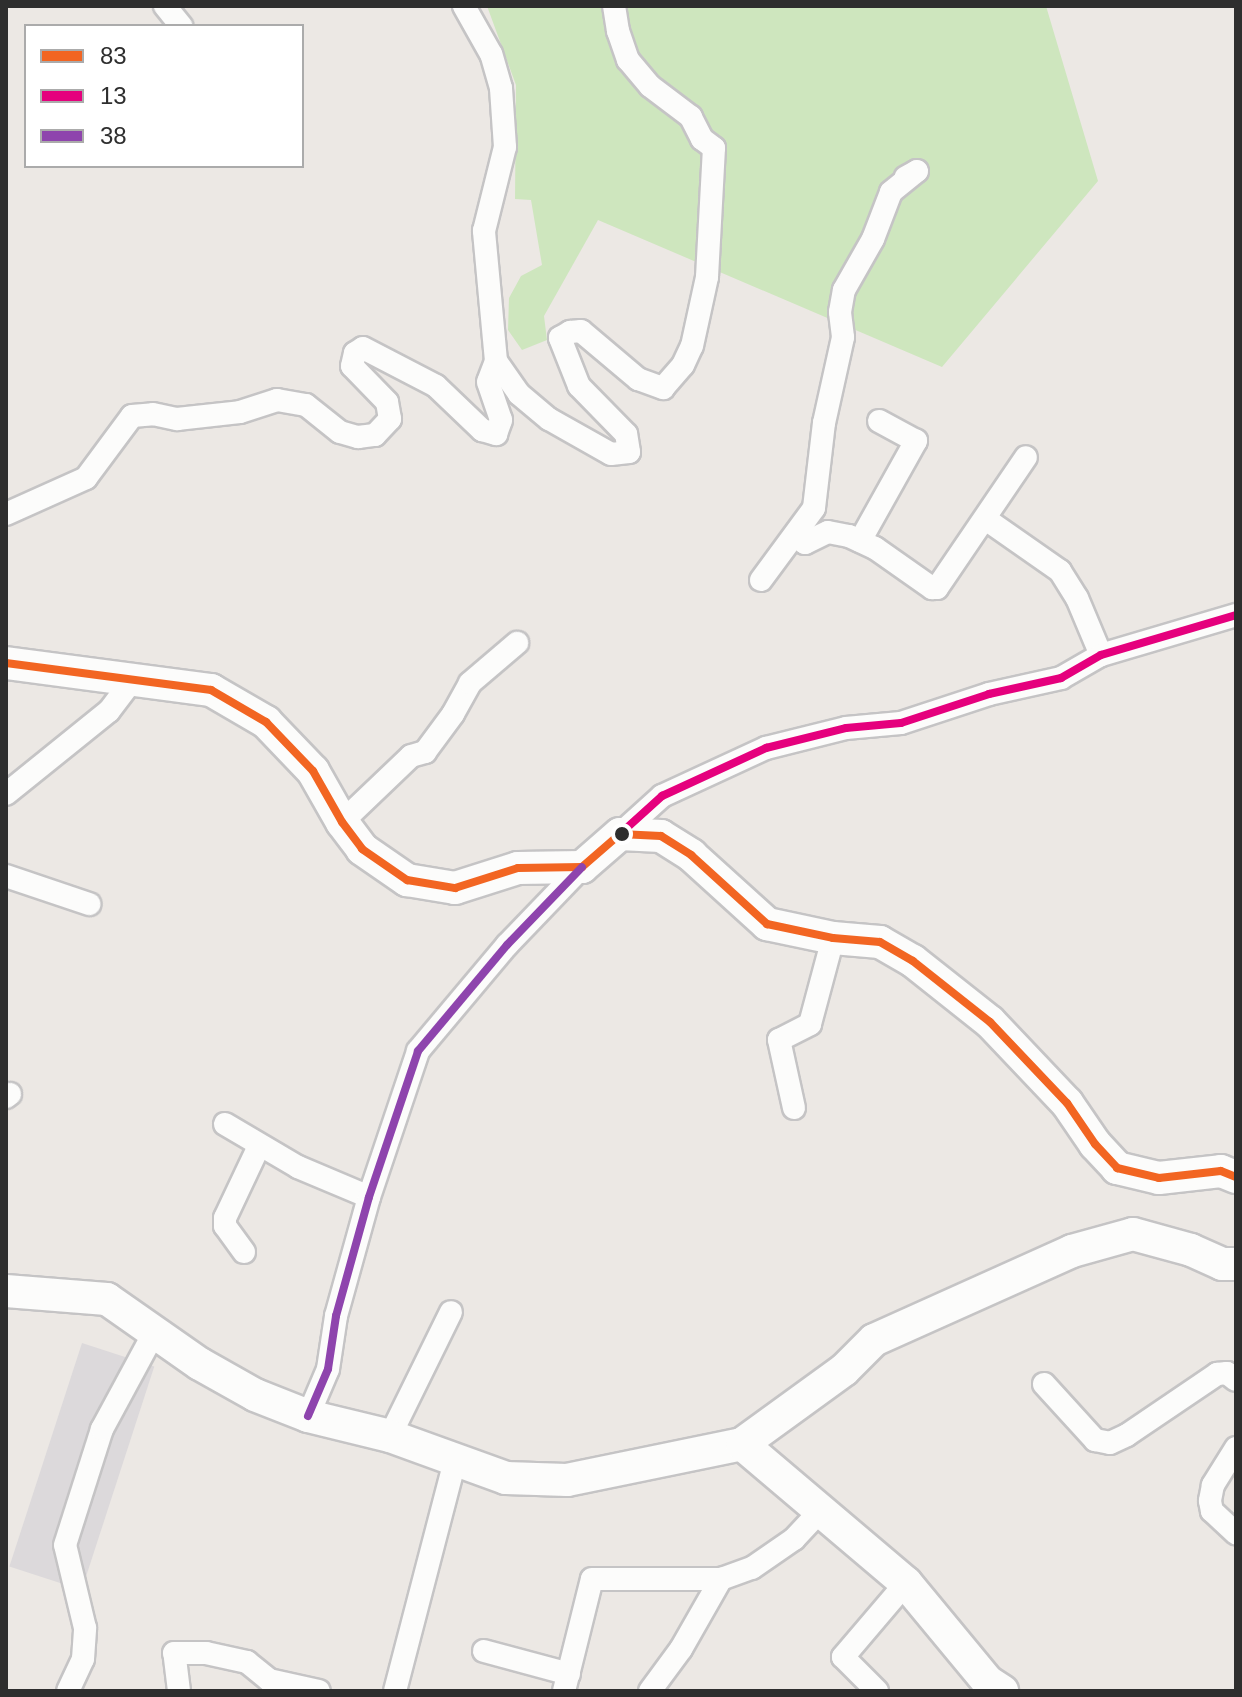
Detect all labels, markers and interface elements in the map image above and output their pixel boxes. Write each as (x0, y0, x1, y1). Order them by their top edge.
legend (24, 24, 304, 168)
text: 83 (100, 42, 127, 69)
text: 13 (100, 82, 127, 109)
text: 38 (100, 122, 127, 149)
unlabelled marker (614, 826, 630, 842)

